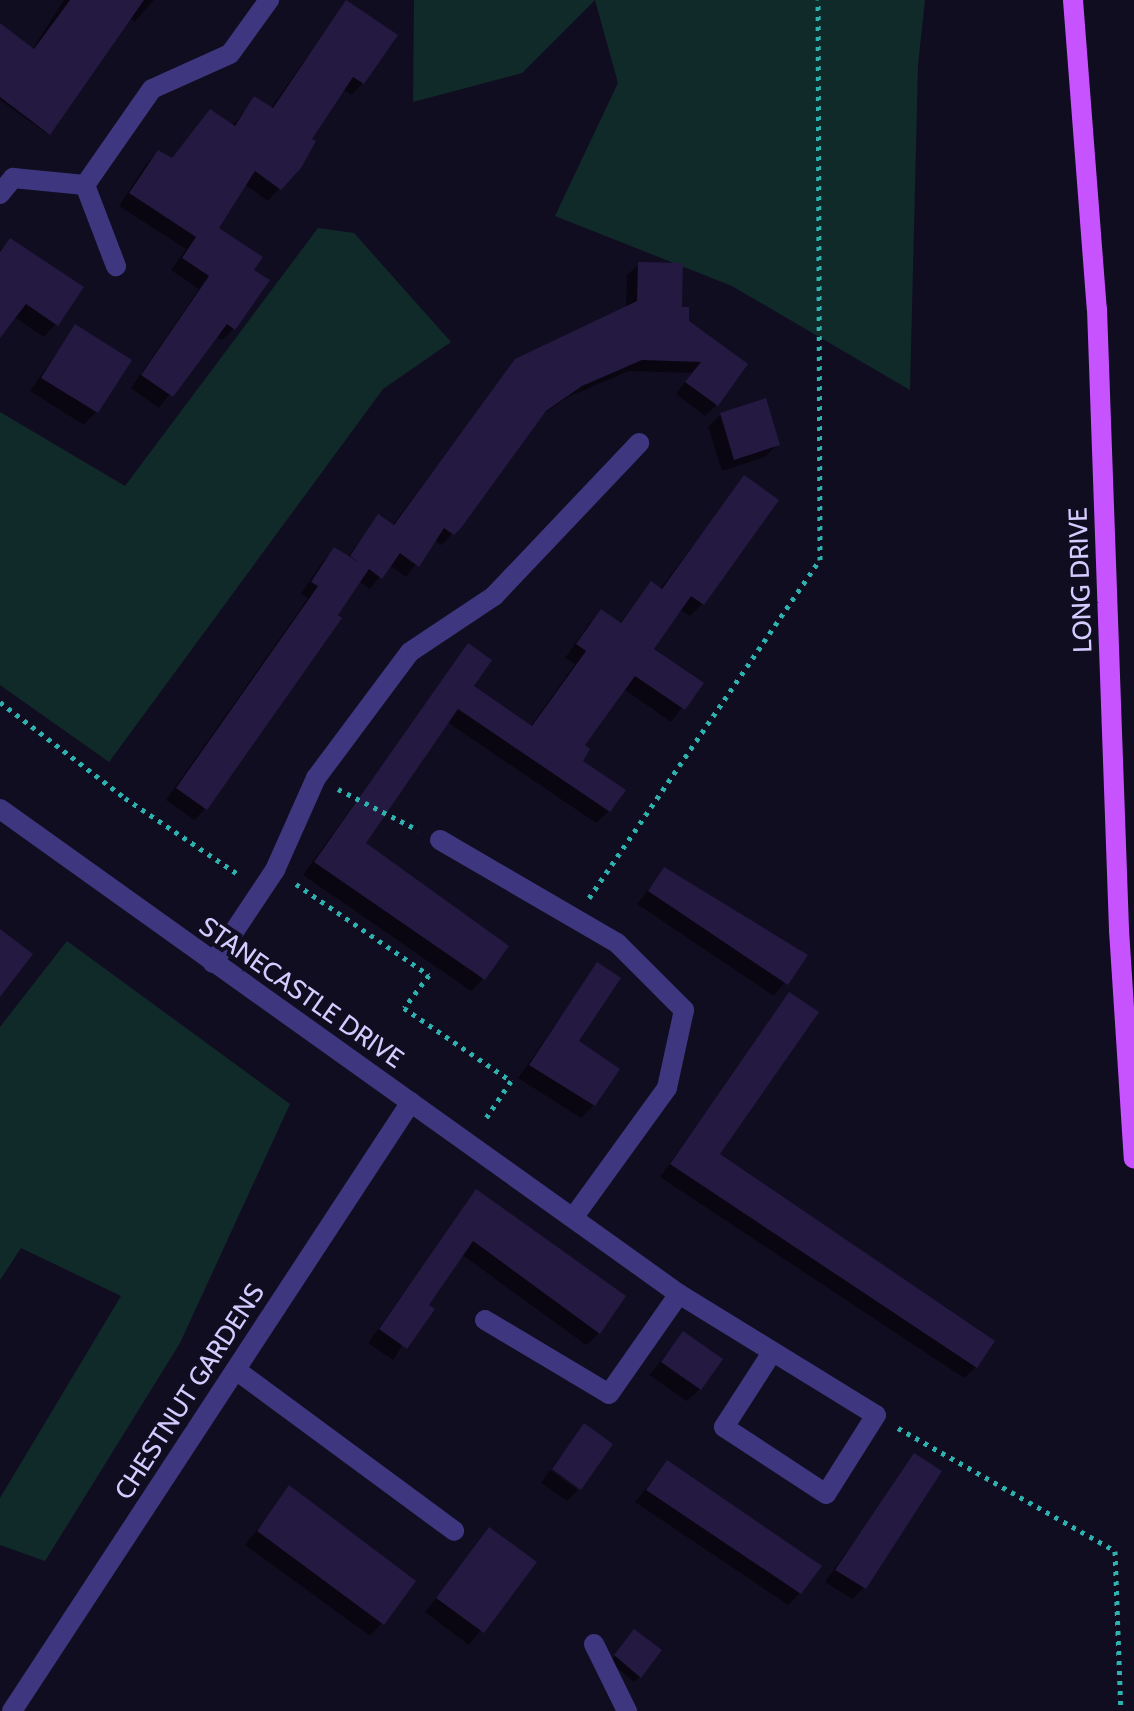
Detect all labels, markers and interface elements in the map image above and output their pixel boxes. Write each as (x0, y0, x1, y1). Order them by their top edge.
street label: LONG DRIVE (1063, 507, 1099, 653)
street label: STANECASTLE DRIVE (193, 911, 409, 1075)
street label: CHESTNUT GARDENS (109, 1278, 271, 1506)

